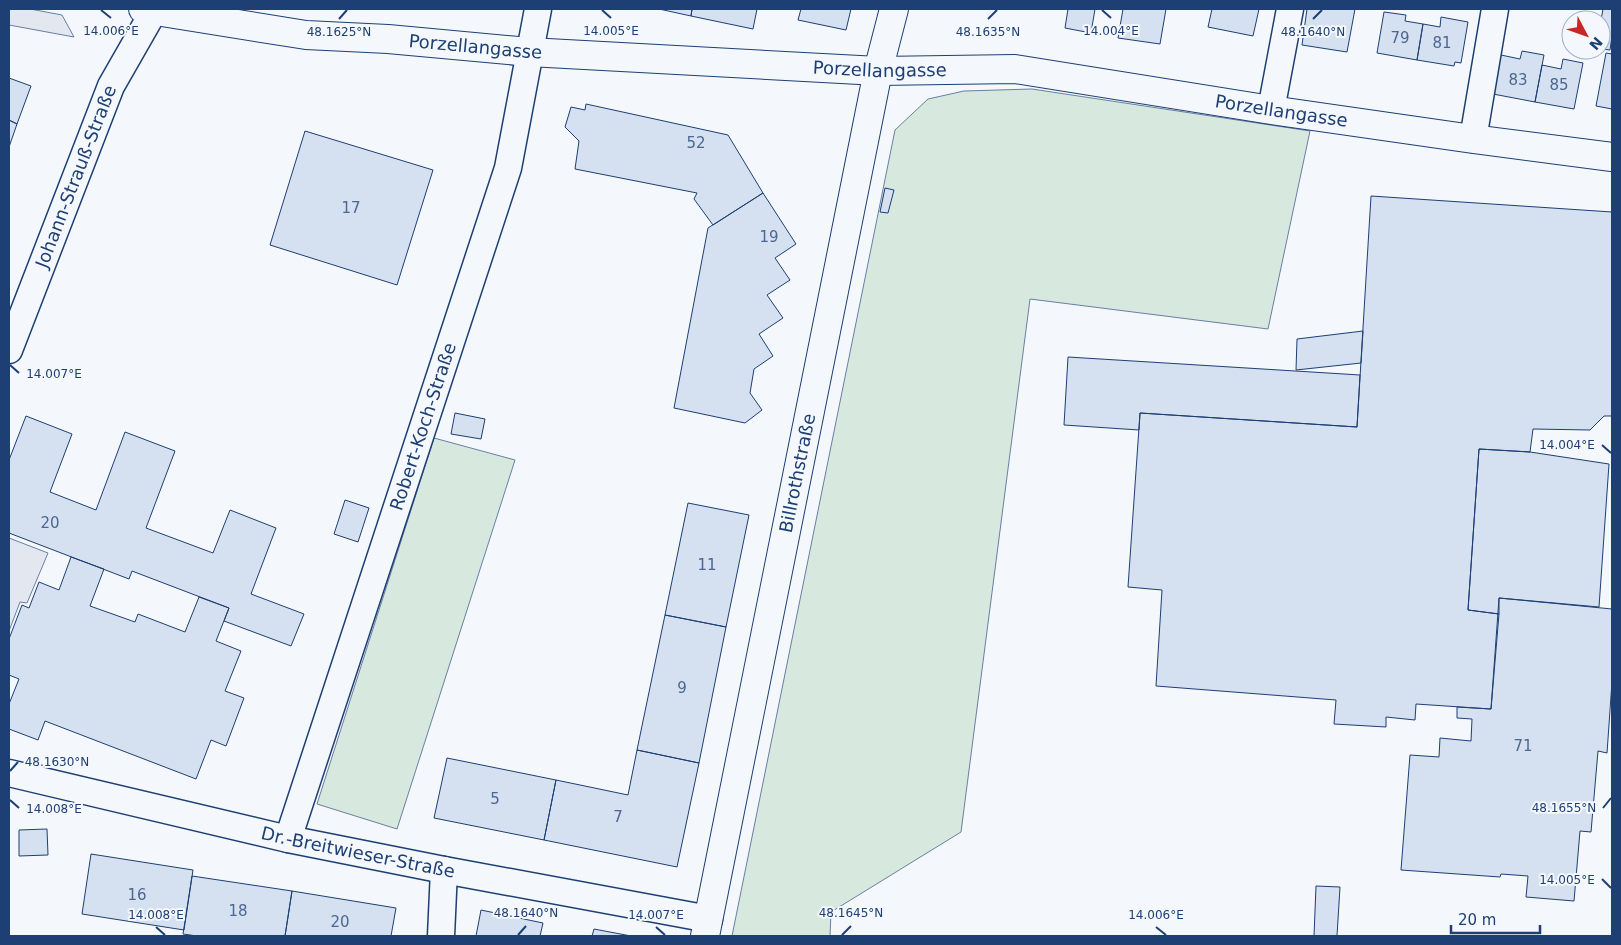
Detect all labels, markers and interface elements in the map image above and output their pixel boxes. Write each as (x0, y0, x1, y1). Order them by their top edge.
north arrow (1561, 10, 1611, 60)
text: 14.006°E (83, 24, 139, 38)
text: 14.005°E (583, 24, 639, 38)
text: 14.004°E (1083, 24, 1139, 38)
text: 48.1625°N (307, 25, 371, 39)
text: 48.1635°N (956, 25, 1020, 39)
text: 48.1640°N (1281, 25, 1345, 39)
house number: 79 (1390, 29, 1410, 47)
street label: Porzellangasse (408, 30, 543, 63)
house number: 81 (1432, 34, 1452, 52)
text: N (1586, 34, 1606, 53)
street label: Porzellangasse (812, 56, 947, 81)
house number: 83 (1508, 71, 1528, 89)
house number: 85 (1549, 76, 1569, 94)
street label: Johann-Strauß-Straße (30, 82, 120, 272)
street label: Porzellangasse (1214, 90, 1349, 131)
house number: 52 (686, 134, 706, 152)
house number: 17 (341, 199, 361, 217)
house number: 19 (759, 228, 779, 246)
street label: Robert-Koch-Straße (385, 340, 460, 513)
text: 14.007°E (26, 367, 82, 381)
street label: Billrothstraße (775, 412, 819, 535)
text: 14.004°E (1539, 438, 1595, 452)
house number: 20 (40, 514, 60, 532)
house number: 11 (697, 556, 717, 574)
house number: 9 (677, 679, 687, 697)
house number: 71 (1513, 737, 1533, 755)
text: 48.1630°N (25, 755, 89, 769)
house number: 5 (490, 790, 500, 808)
text: 48.1655°N (1532, 801, 1596, 815)
text: 14.008°E (26, 802, 82, 816)
house number: 7 (613, 808, 623, 826)
street label: Dr.-Breitwieser-Straße (259, 822, 457, 882)
text: 14.005°E (1539, 873, 1595, 887)
house number: 16 (127, 886, 147, 904)
house number: 18 (228, 902, 248, 920)
scale bar (1451, 902, 1540, 934)
text: 48.1640°N (494, 906, 558, 920)
text: 48.1645°N (819, 906, 883, 920)
text: 14.008°E (128, 908, 184, 922)
text: 14.007°E (628, 908, 684, 922)
text: 14.006°E (1128, 908, 1184, 922)
text: 20 m (1458, 911, 1496, 929)
house number: 20 (330, 913, 350, 931)

